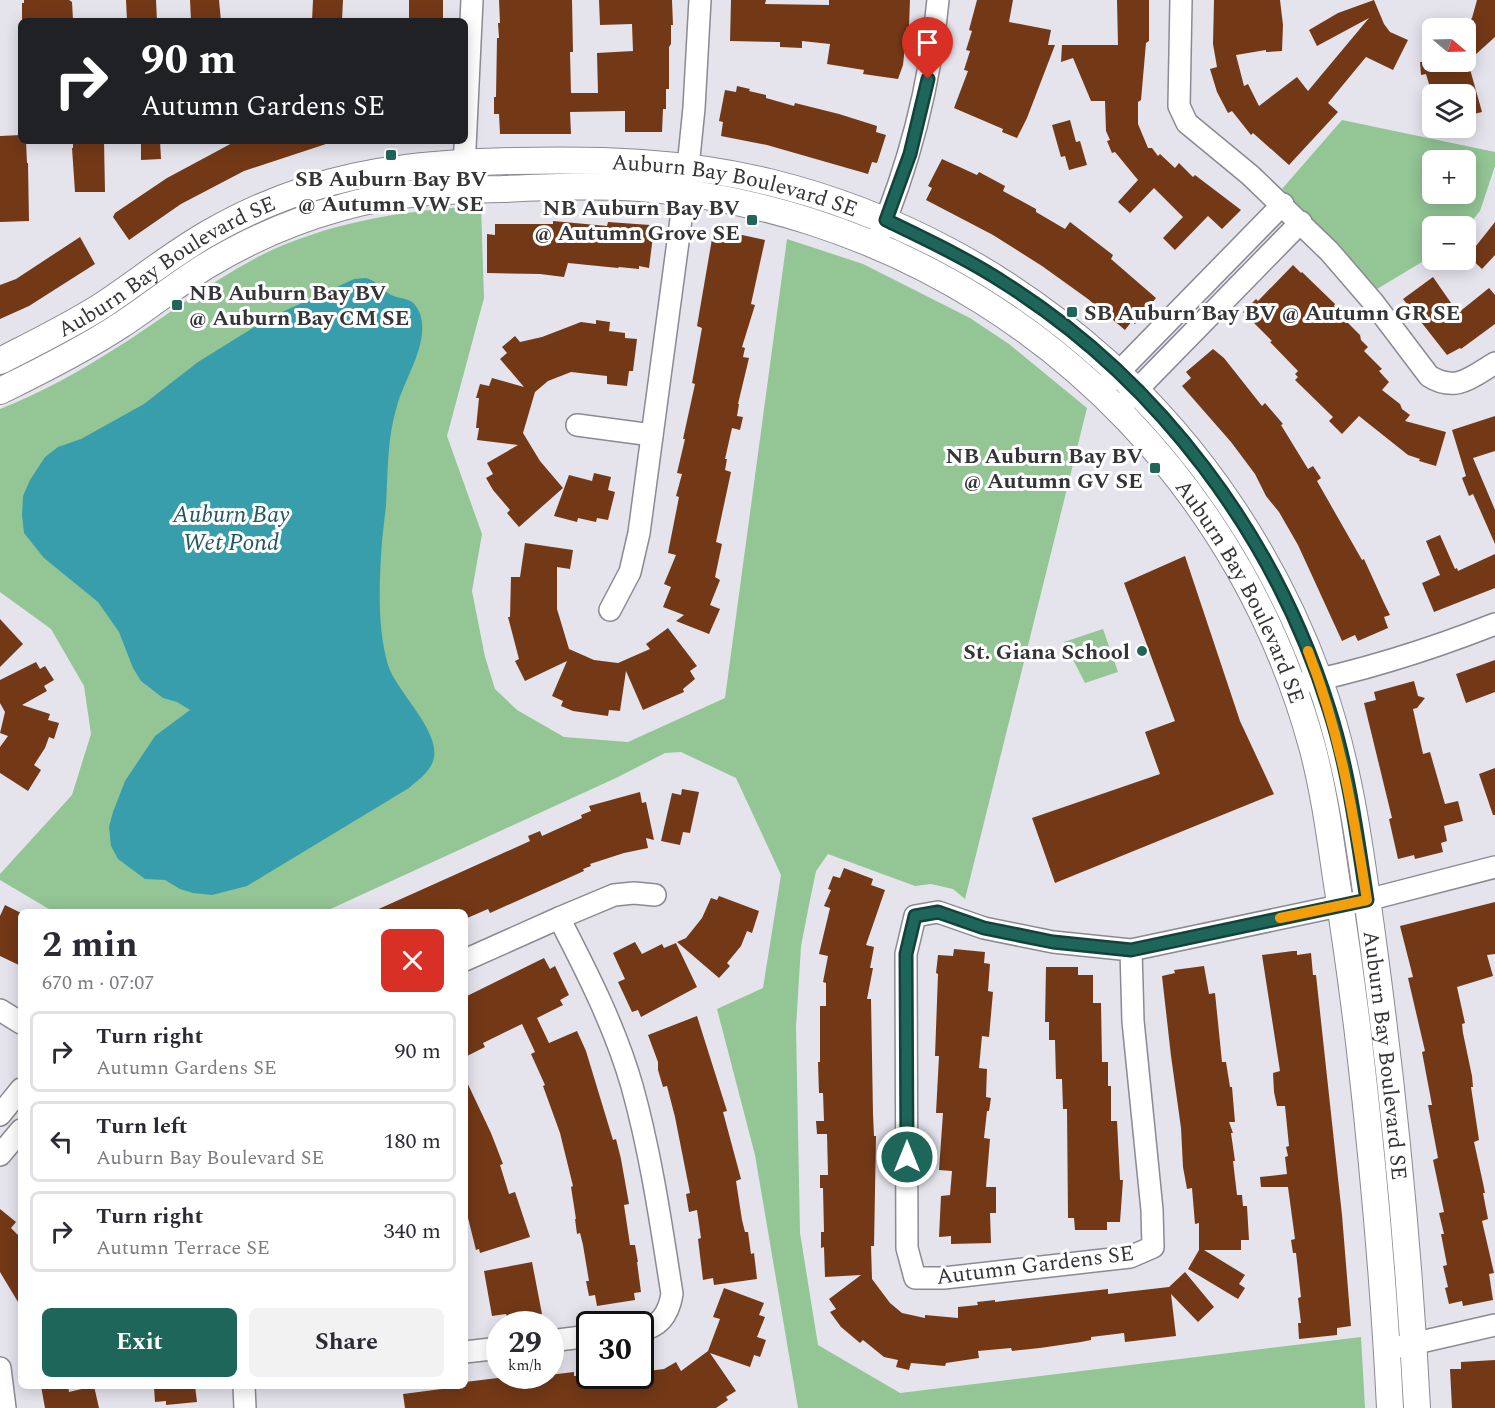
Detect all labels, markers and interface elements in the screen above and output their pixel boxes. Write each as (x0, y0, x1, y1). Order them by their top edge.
pin (902, 17, 953, 79)
north arrow (1422, 18, 1476, 72)
map controls (1422, 18, 1476, 270)
icon: arrive (911, 26, 944, 59)
text: 90 m (141, 29, 236, 92)
icon: right (42, 42, 120, 120)
button: layers (1422, 84, 1476, 138)
text: Autumn Gardens SE (141, 86, 385, 128)
street label: Auburn Bay Boulevard SE (611, 146, 862, 226)
marker: SB Auburn Bay BV @ Autumn VW SE (384, 148, 398, 162)
button: + (1422, 150, 1476, 204)
place label: SB Auburn Bay BV @ Autumn VW SE (295, 163, 487, 221)
street label: Auburn Bay Boulevard SE (52, 188, 281, 346)
place label: NB Auburn Bay BV @ Autumn Grove SE (534, 192, 740, 250)
marker: NB Auburn Bay BV @ Autumn Grove SE (745, 213, 759, 227)
button: − (1422, 216, 1476, 270)
place label: NB Auburn Bay BV @ Auburn Bay CM SE (189, 277, 410, 335)
place label: SB Auburn Bay BV @ Autumn GR SE (1084, 297, 1460, 330)
marker: NB Auburn Bay BV @ Auburn Bay CM SE (170, 298, 184, 312)
marker: SB Auburn Bay BV @ Autumn GR SE (1065, 305, 1079, 319)
place label: NB Auburn Bay BV @ Autumn GV SE (946, 440, 1143, 498)
marker: NB Auburn Bay BV @ Autumn GV SE (1148, 461, 1162, 475)
street label: Auburn Bay Boulevard SE (1166, 473, 1313, 708)
water label: Auburn Bay Wet Pond (172, 497, 290, 561)
place label: St. Giana School (963, 636, 1130, 669)
marker: St. Giana School (1135, 644, 1149, 658)
text: 2 min (42, 918, 138, 973)
street label: Auburn Bay Boulevard SE (1354, 928, 1415, 1182)
button: close (381, 929, 444, 992)
text: 670 m · 07:07 (42, 968, 154, 998)
text: Turn right (96, 1020, 203, 1053)
icon: right (45, 1035, 78, 1068)
text: 90 m (395, 1035, 441, 1068)
text: Autumn Gardens SE (96, 1053, 277, 1083)
text: Turn left (96, 1110, 188, 1143)
icon: left (45, 1125, 78, 1158)
text: 180 m (384, 1125, 441, 1158)
position arrow (875, 1125, 939, 1189)
text: Auburn Bay Boulevard SE (96, 1143, 324, 1173)
text: Turn right (96, 1200, 203, 1233)
icon: right (45, 1215, 78, 1248)
text: 340 m (384, 1215, 441, 1248)
text: Autumn Terrace SE (96, 1233, 270, 1263)
street label: Autumn Gardens SE (934, 1237, 1136, 1294)
button: Exit (42, 1308, 237, 1377)
button: Share (249, 1308, 444, 1377)
speed limit sign: 30 (576, 1311, 654, 1389)
text: 29 (508, 1320, 542, 1366)
text: km/h (508, 1354, 542, 1377)

